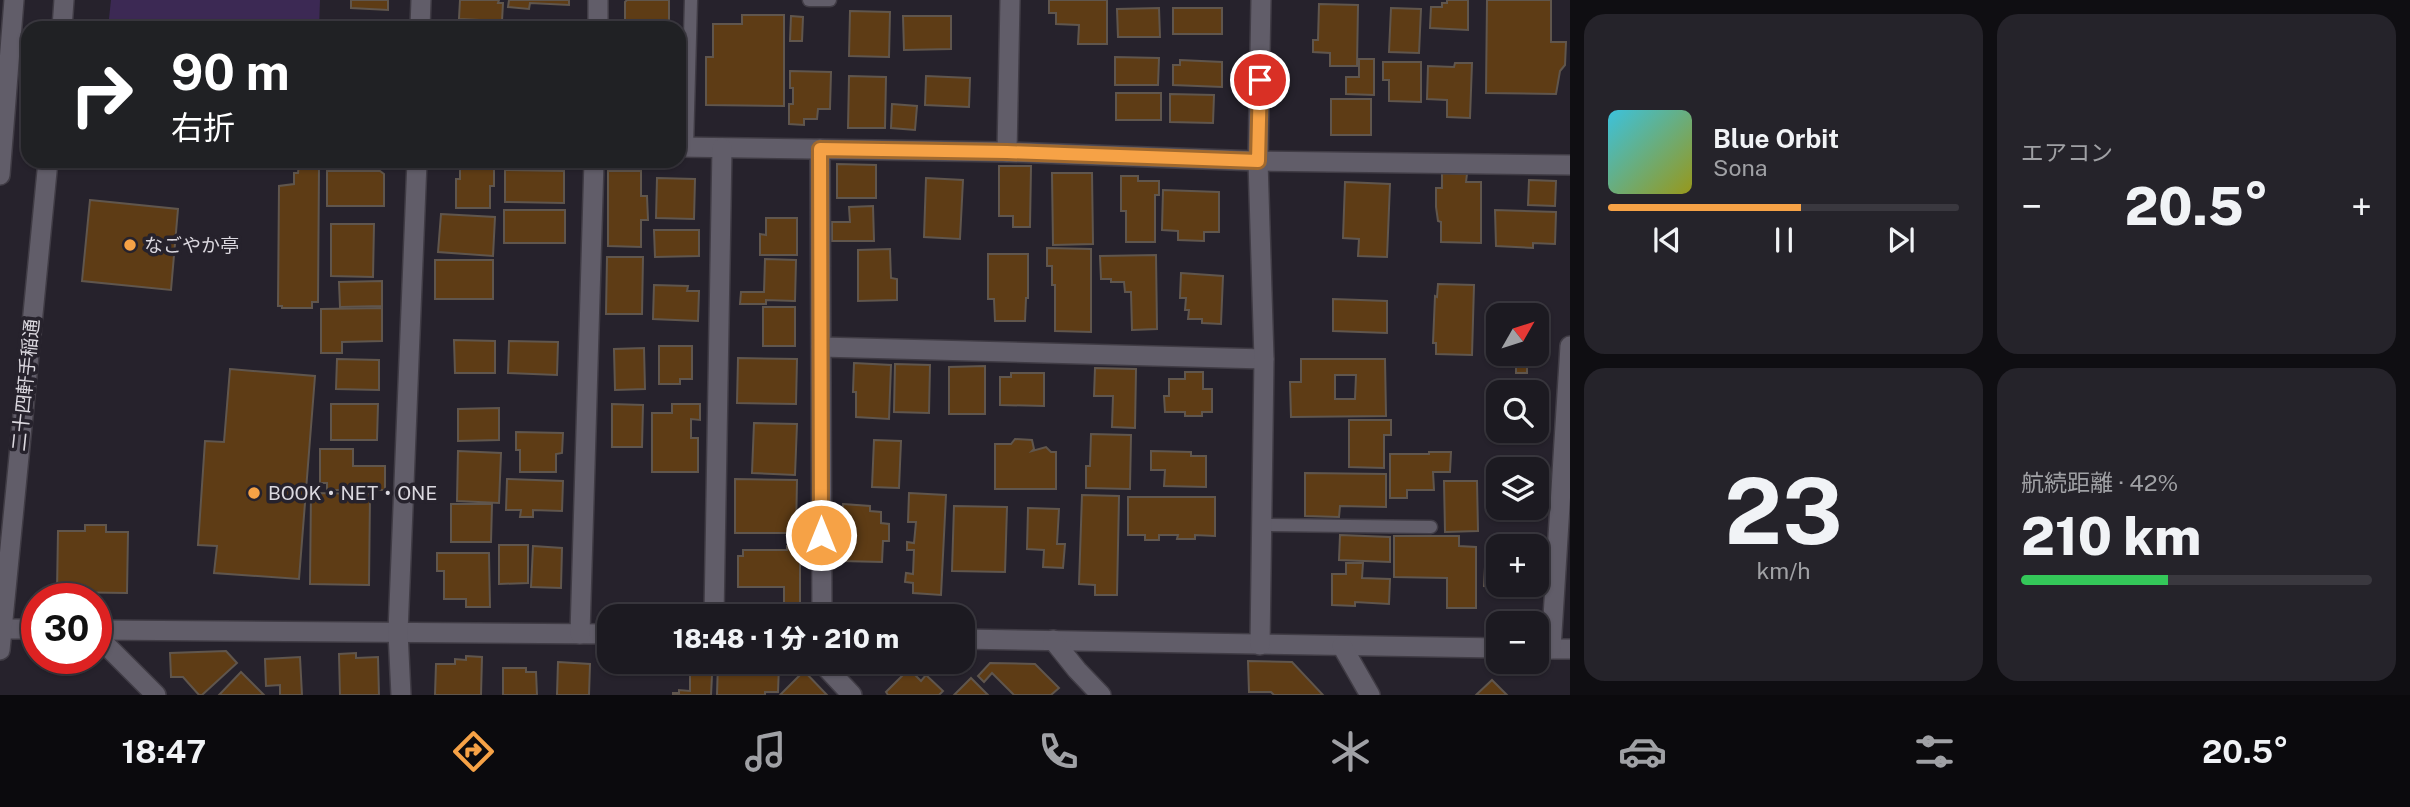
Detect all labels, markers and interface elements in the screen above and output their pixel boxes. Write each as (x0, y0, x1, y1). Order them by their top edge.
text: 90 m (171, 43, 290, 101)
icon: right (56, 49, 147, 140)
pin (1230, 50, 1290, 110)
icon: arrive (1241, 61, 1279, 99)
text: 右折 (171, 109, 235, 146)
text: Blue Orbit (1713, 123, 1839, 154)
text: エアコン (2021, 139, 2113, 166)
text: Sona (1713, 154, 1767, 181)
text: 20.5° (2124, 176, 2269, 237)
text: − (2021, 184, 2042, 229)
text: + (2351, 184, 2372, 229)
icon: previous (1648, 221, 1686, 259)
icon: pause (1765, 221, 1803, 259)
icon: next (1882, 221, 1920, 259)
place label: なごやか亭 (144, 234, 239, 256)
marker: なごやか亭 (122, 237, 138, 253)
north arrow (1486, 303, 1549, 366)
map controls (1486, 303, 1549, 674)
street label: 二十四軒手稲通 (7, 318, 43, 452)
button: search (1486, 380, 1549, 443)
button: layers (1486, 457, 1549, 520)
text: 23 (1724, 458, 1843, 564)
text: 航続距離 · 42% (2021, 469, 2178, 496)
place label: BOOK・NET・ONE (268, 482, 437, 504)
marker: BOOK・NET・ONE (246, 485, 262, 501)
position arrow (784, 498, 858, 572)
text: 210 km (2021, 506, 2201, 567)
button: + (1486, 534, 1549, 597)
text: km/h (1756, 557, 1811, 584)
speed limit sign: 30 (21, 583, 112, 674)
button: − (1486, 611, 1549, 674)
text: 18:48 · 1 分 · 210 m (673, 623, 899, 654)
icon: directions (449, 727, 498, 776)
icon: music (741, 727, 790, 776)
icon: phone (1034, 727, 1083, 776)
icon: climate (1326, 727, 1375, 776)
icon: car (1618, 727, 1667, 776)
icon: filters (1910, 727, 1959, 776)
text: 18:47 (122, 733, 206, 770)
text: 20.5° (2202, 733, 2288, 770)

